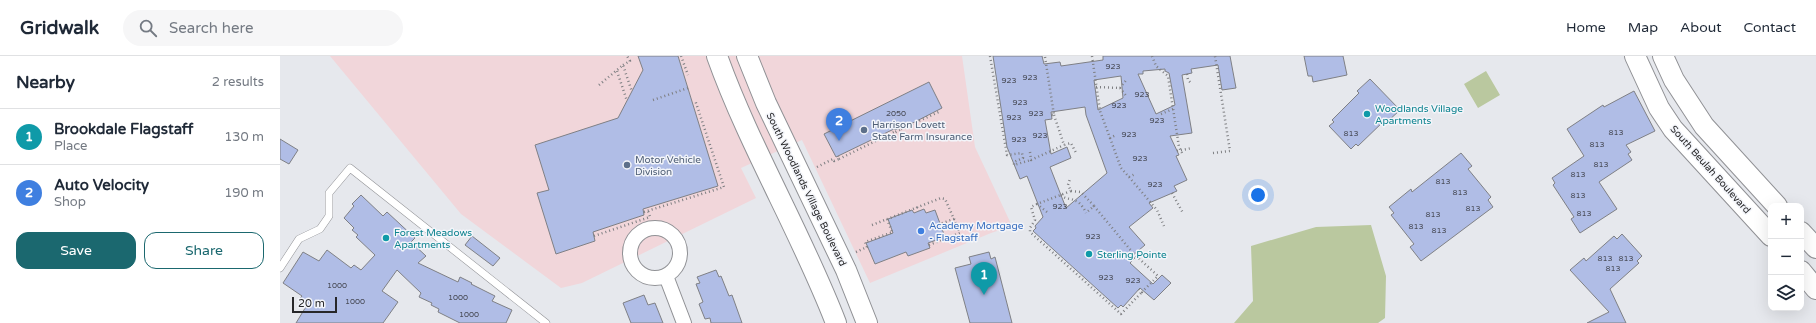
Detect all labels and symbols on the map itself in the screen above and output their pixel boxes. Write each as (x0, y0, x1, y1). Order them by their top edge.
house number: 923 (1105, 62, 1121, 71)
house number: 923 (1022, 73, 1038, 82)
house number: 923 (1001, 76, 1017, 85)
house number: 923 (1134, 90, 1150, 99)
house number: 923 (1012, 98, 1028, 107)
house number: 923 (1111, 101, 1127, 110)
place label: Woodlands Village Apartments (1375, 103, 1463, 127)
pin: 2 (826, 108, 852, 141)
house number: 2050 (886, 109, 906, 118)
house number: 923 (1028, 109, 1044, 118)
marker: Woodlands Village Apartments (1362, 109, 1372, 119)
street label: South Woodlands Village Boulevard (764, 111, 849, 268)
house number: 923 (1006, 113, 1022, 122)
house number: 923 (1149, 116, 1165, 125)
place label: Harrison Lovett State Farm Insurance (872, 119, 972, 143)
street label: South Beulah Boulevard (1668, 123, 1753, 216)
marker: Harrison Lovett State Farm Insurance (859, 125, 869, 135)
house number: 813 (1608, 128, 1624, 137)
house number: 813 (1343, 129, 1359, 138)
house number: 923 (1121, 130, 1137, 139)
house number: 923 (1032, 131, 1048, 140)
house number: 923 (1011, 135, 1027, 144)
house number: 813 (1589, 140, 1605, 149)
place label: Motor Vehicle Division (635, 154, 701, 178)
house number: 923 (1132, 154, 1148, 163)
marker: Motor Vehicle Division (622, 160, 632, 170)
house number: 813 (1593, 160, 1609, 169)
house number: 813 (1570, 170, 1586, 179)
house number: 813 (1435, 177, 1451, 186)
house number: 923 (1147, 180, 1163, 189)
your location (1248, 185, 1268, 205)
house number: 813 (1452, 188, 1468, 197)
house number: 813 (1570, 191, 1586, 200)
house number: 923 (1052, 202, 1068, 211)
house number: 813 (1465, 204, 1481, 213)
house number: 813 (1576, 209, 1592, 218)
house number: 813 (1425, 210, 1441, 219)
place label: Academy Mortgage - Flagstaff (929, 220, 1024, 244)
house number: 813 (1408, 222, 1424, 231)
marker: Academy Mortgage - Flagstaff (916, 226, 926, 236)
house number: 813 (1431, 226, 1447, 235)
place label: Forest Meadows Apartments (394, 227, 472, 251)
house number: 923 (1085, 232, 1101, 241)
marker: Forest Meadows Apartments (381, 233, 391, 243)
marker: Sterling Pointe (1084, 249, 1094, 259)
place label: Sterling Pointe (1097, 249, 1167, 261)
house number: 813 (1597, 254, 1613, 263)
house number: 813 (1618, 254, 1634, 263)
pin: 1 (971, 262, 997, 295)
house number: 813 (1605, 264, 1621, 273)
house number: 923 (1098, 273, 1114, 282)
house number: 923 (1125, 276, 1141, 285)
house number: 1000 (327, 281, 347, 290)
house number: 1000 (448, 293, 468, 302)
scale bar (292, 295, 337, 314)
house number: 1000 (345, 297, 365, 306)
house number: 1000 (459, 310, 479, 319)

